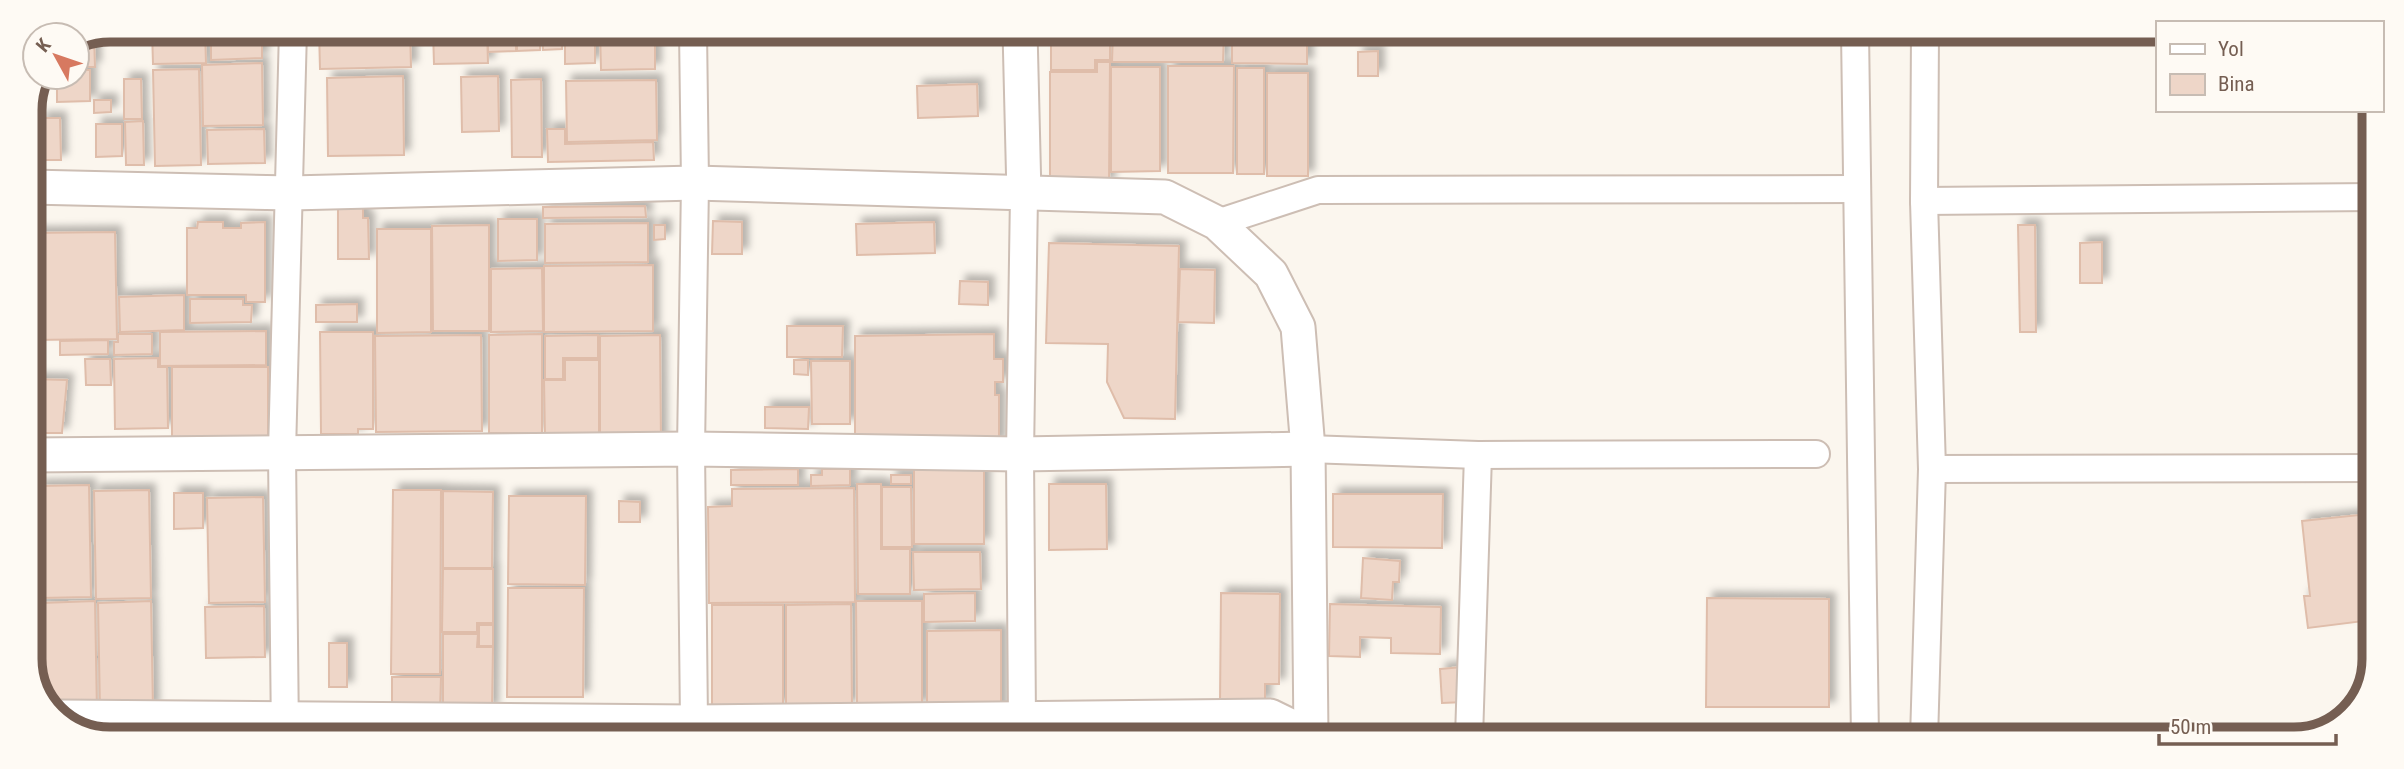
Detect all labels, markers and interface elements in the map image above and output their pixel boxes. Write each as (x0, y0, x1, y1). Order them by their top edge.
north arrow (21, 21, 91, 91)
legend (2156, 21, 2383, 112)
text: K (31, 34, 56, 57)
text: Yol (2218, 37, 2244, 61)
text: Bina (2218, 72, 2255, 96)
scale bar (2159, 702, 2336, 746)
text: 50 m (2170, 715, 2211, 739)

